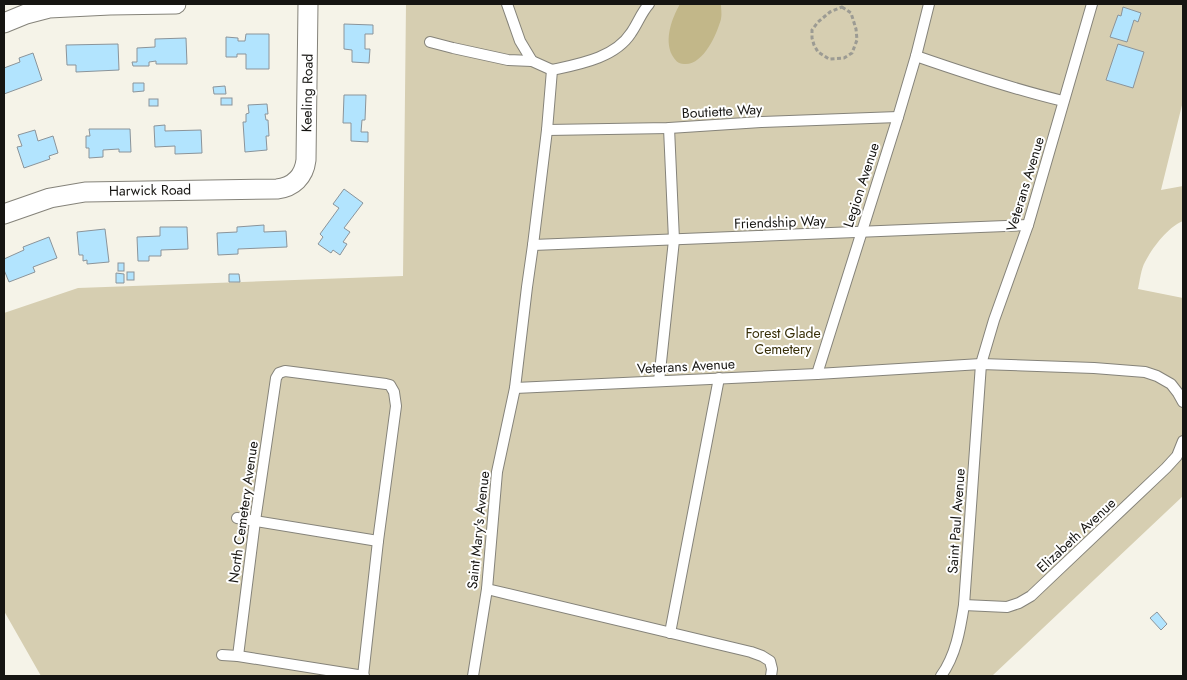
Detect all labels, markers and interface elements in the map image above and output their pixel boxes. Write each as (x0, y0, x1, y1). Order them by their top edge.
street label: Keeling Road (296, 54, 318, 132)
street label: Boutiette Way (681, 99, 764, 123)
street label: Veterans Avenue (1001, 134, 1049, 234)
street label: Legion Avenue (838, 140, 884, 230)
street label: Harwick Road (109, 179, 191, 201)
street label: Friendship Way (734, 210, 827, 234)
park label: Forest Glade Cemetery (745, 323, 821, 359)
street label: Veterans Avenue (636, 353, 736, 379)
street label: North Cemetery Avenue (223, 440, 263, 584)
street label: Saint Paul Avenue (942, 468, 970, 574)
street label: Saint Mary's Avenue (462, 470, 494, 590)
street label: Elizabeth Avenue (1032, 493, 1120, 577)

